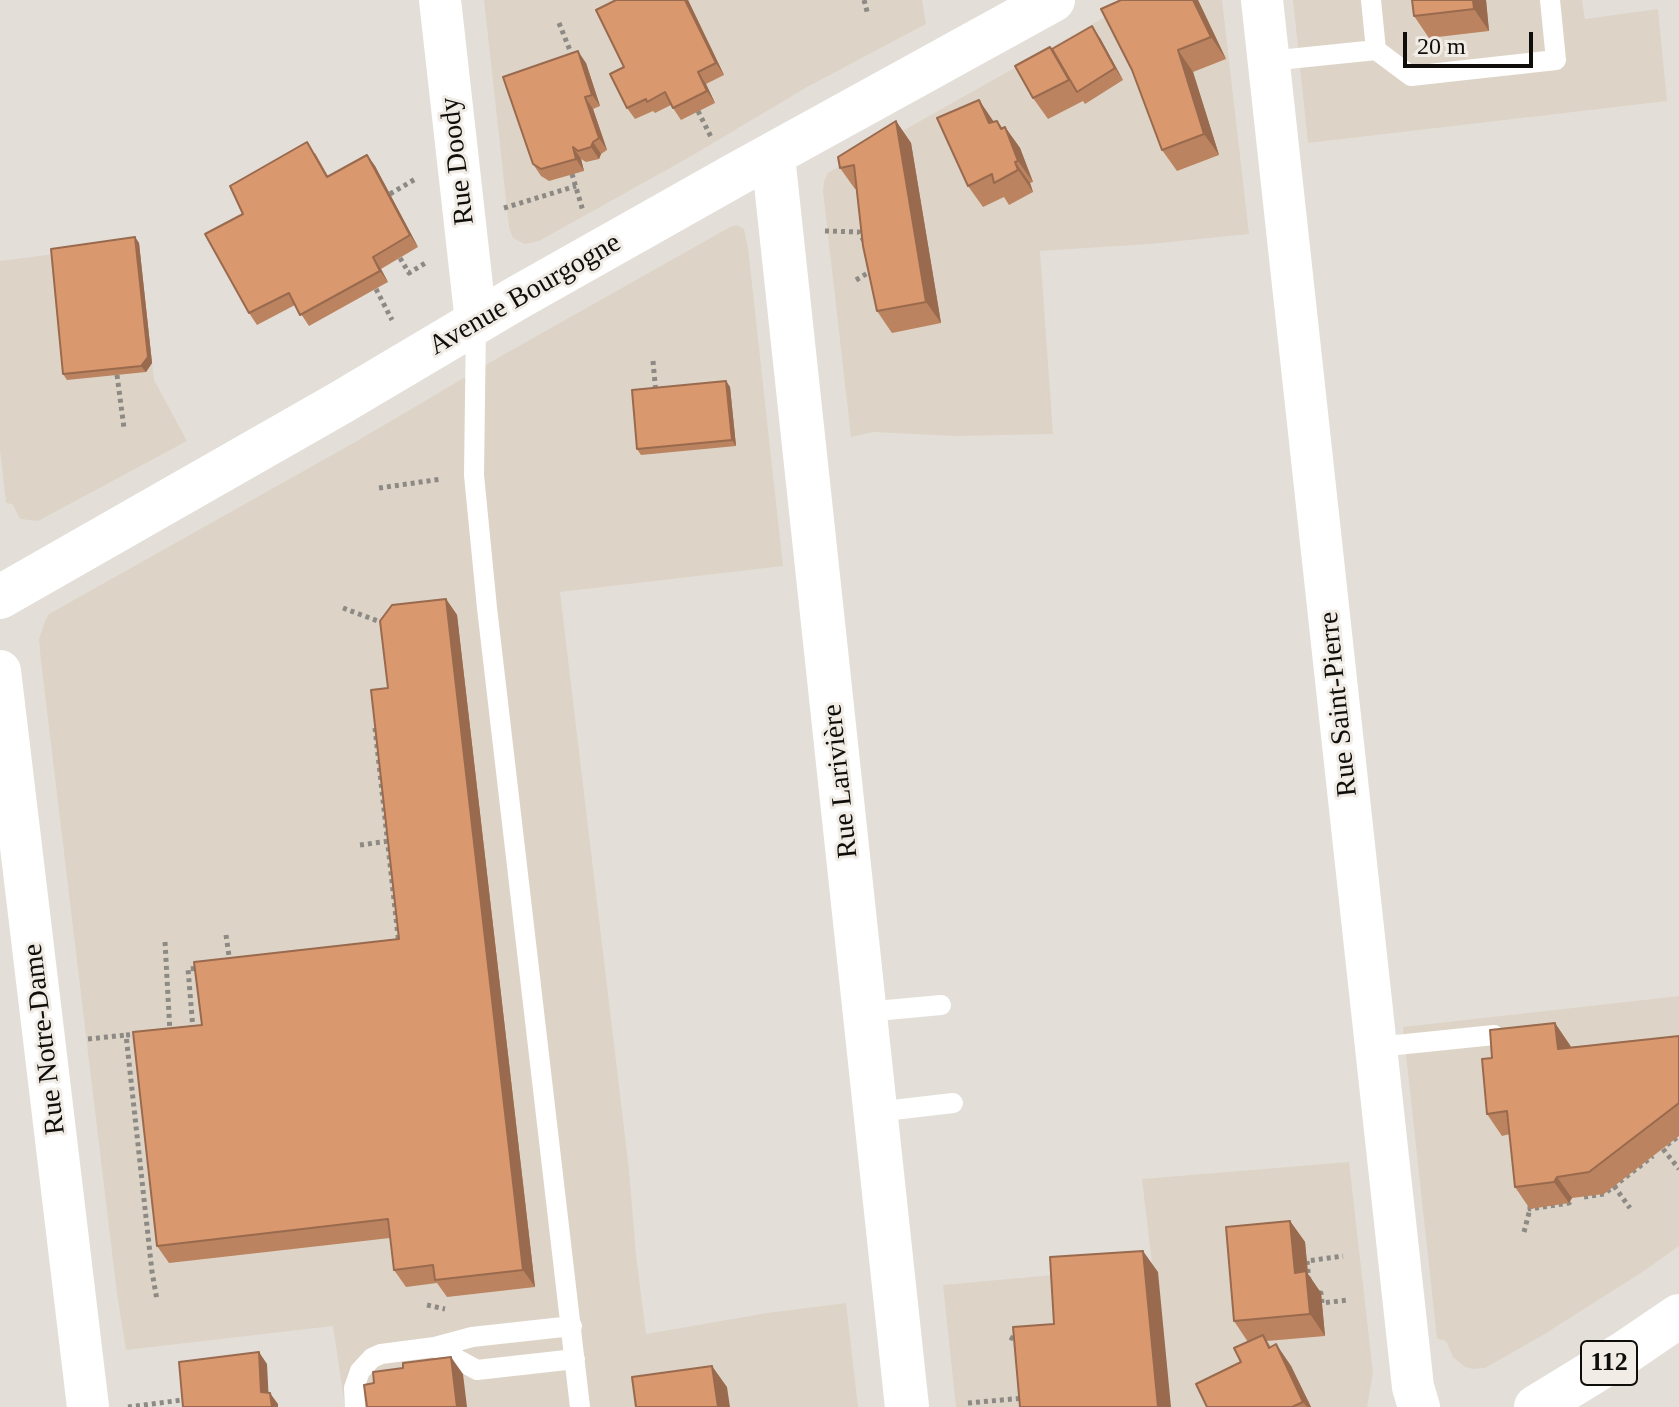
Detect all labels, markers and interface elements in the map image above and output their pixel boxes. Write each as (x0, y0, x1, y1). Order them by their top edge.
scale bar (1407, 16, 1537, 66)
text: 20 m (1417, 33, 1466, 59)
street label: Rue Doody (434, 95, 482, 227)
street label: Avenue Bourgogne (423, 226, 627, 364)
street label: Rue Saint-Pierre (1313, 610, 1365, 798)
street label: Rue Larivière (816, 702, 866, 860)
street label: Rue Notre-Dame (17, 942, 73, 1136)
road number: 112 (1581, 1341, 1637, 1385)

